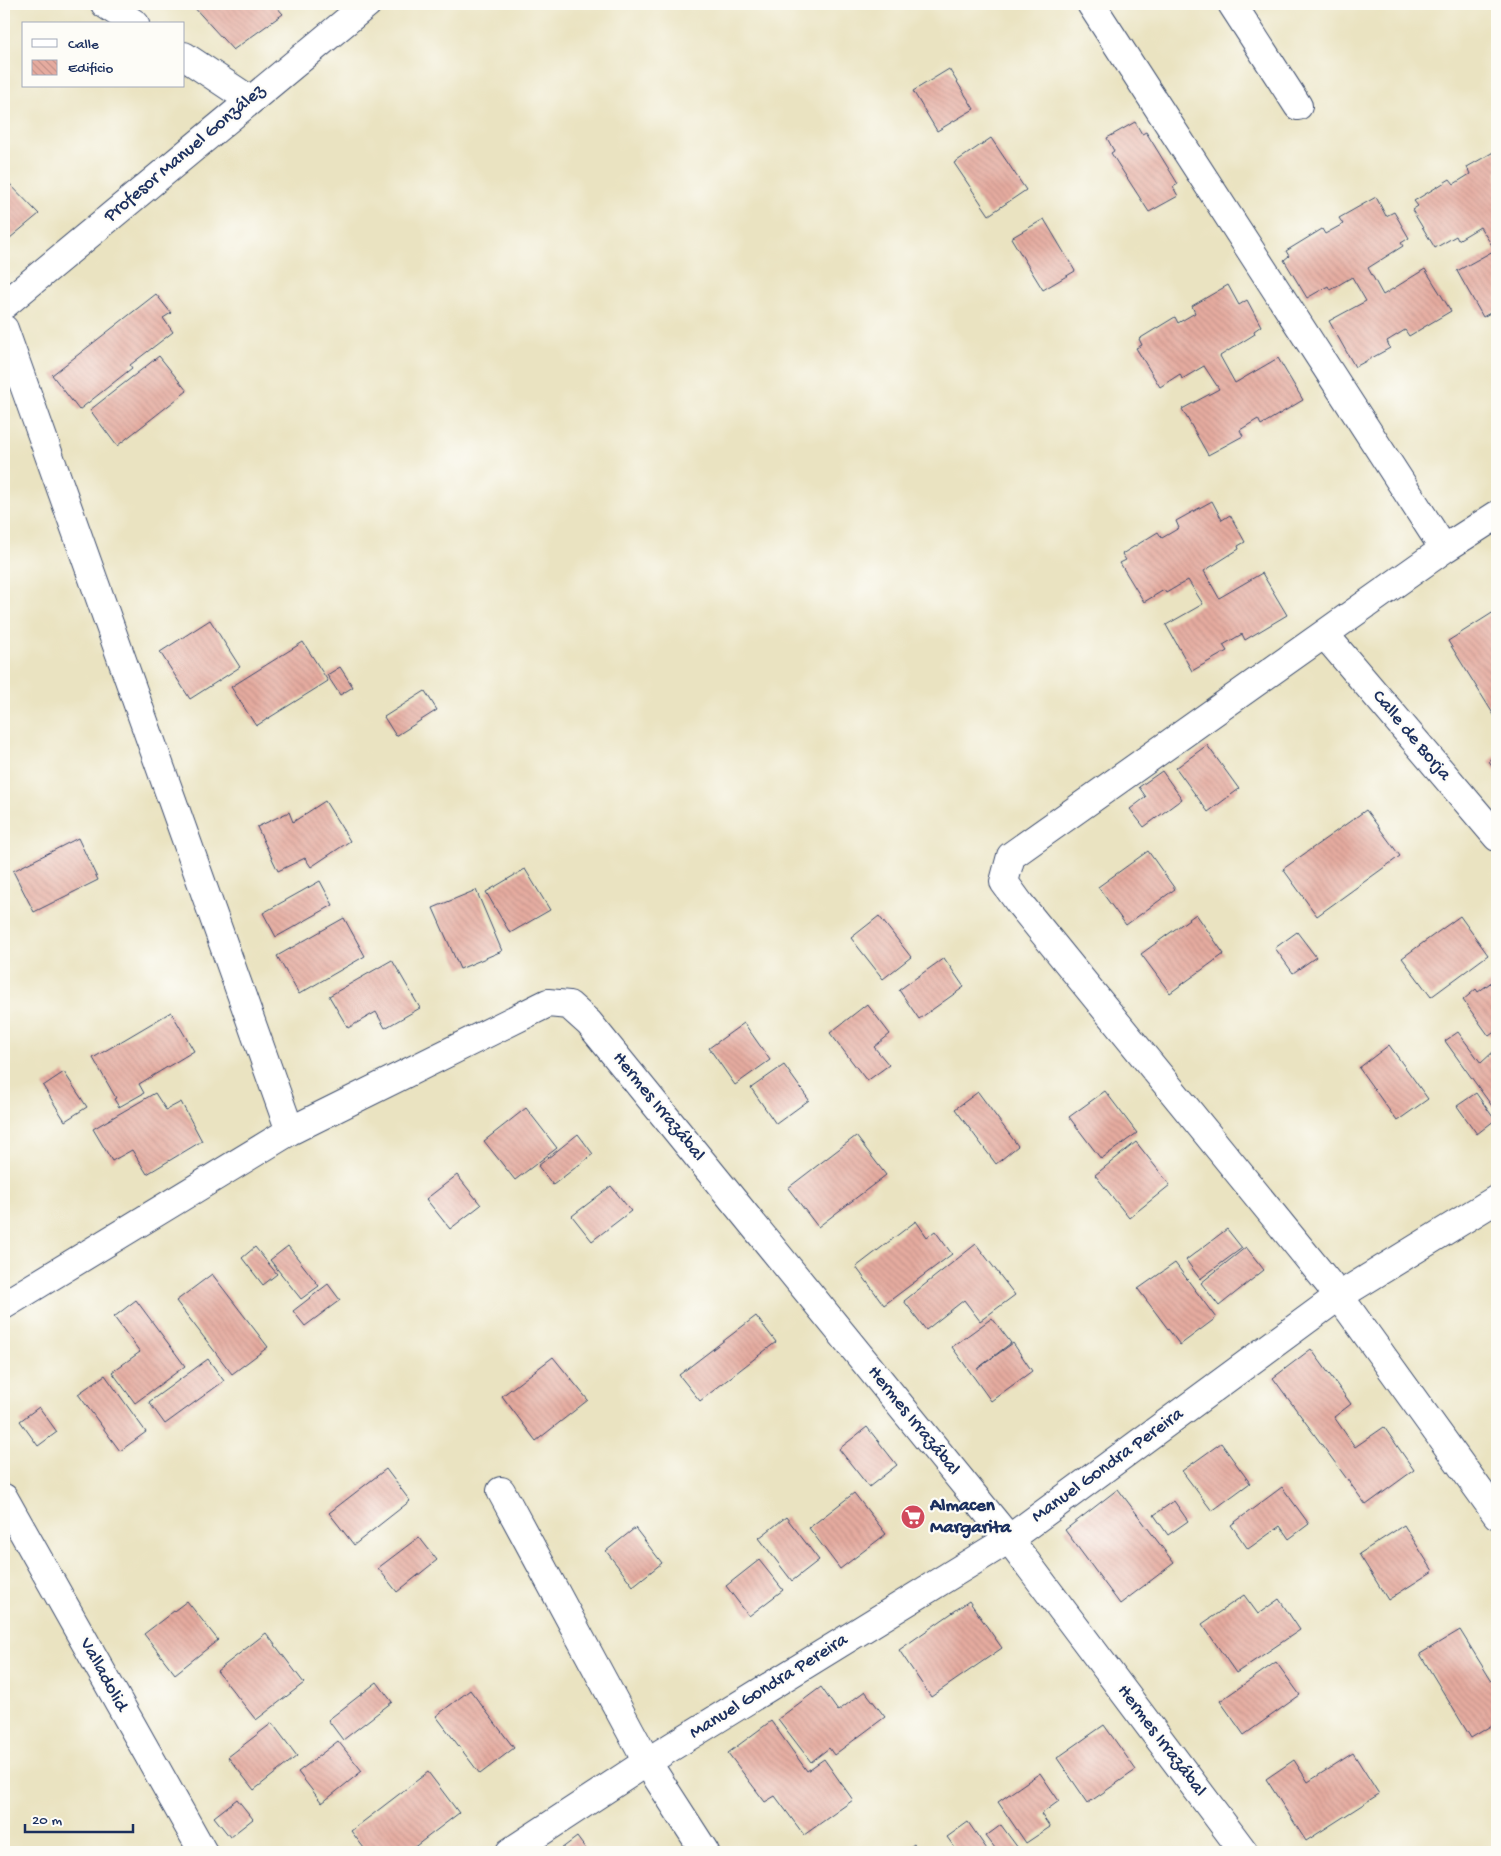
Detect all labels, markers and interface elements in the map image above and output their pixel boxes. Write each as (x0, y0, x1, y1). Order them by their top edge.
legend (22, 22, 185, 88)
text: Calle (68, 36, 99, 54)
text: Edificio (68, 60, 114, 78)
street label: Profesor Manuel González (99, 80, 271, 229)
street label: Calle de Borja (1366, 686, 1457, 787)
street label: Hermes Irrazábal (607, 1048, 709, 1166)
street label: Hermes Irrazábal (862, 1362, 964, 1480)
street label: Manuel Gondra Pereira (1028, 1402, 1190, 1529)
place label: Almacen Margarita (929, 1495, 1012, 1540)
supermarket icon: Almacen Margarita (900, 1504, 926, 1530)
street label: Manuel Gondra Pereira (686, 1628, 854, 1745)
street label: Valladolid (73, 1633, 133, 1717)
street label: Hermes Irrazábal (1111, 1680, 1211, 1802)
scale bar (25, 1801, 132, 1833)
text: 20 m (32, 1812, 62, 1830)

